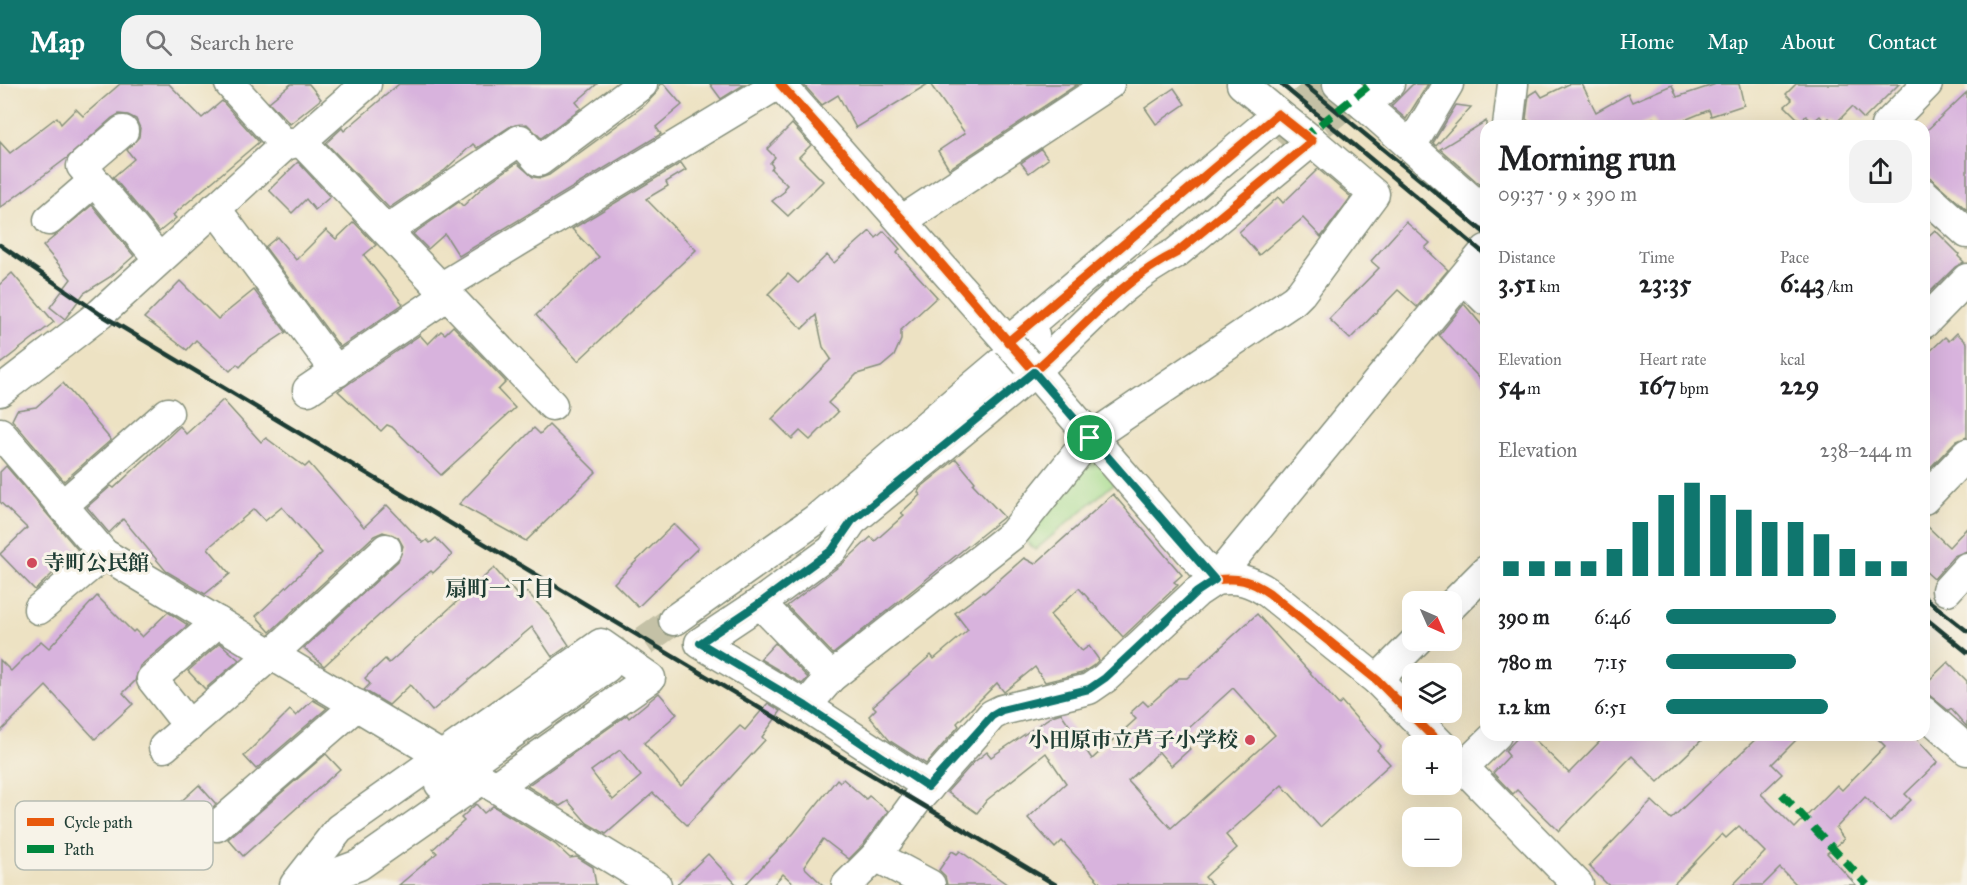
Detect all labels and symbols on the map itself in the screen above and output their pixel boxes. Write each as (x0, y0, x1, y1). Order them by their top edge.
pin (1064, 412, 1115, 463)
place label: 寺町公民館 (44, 550, 149, 576)
marker: 寺町公民館 (25, 556, 39, 570)
district label: 扇町一丁目 (445, 575, 555, 602)
north arrow (1402, 591, 1462, 651)
place label: 小田原市立芦子小学校 (1028, 727, 1238, 753)
marker: 小田原市立芦子小学校 (1243, 733, 1257, 747)
legend (15, 801, 213, 870)
text: Cycle path (64, 813, 133, 832)
text: Path (64, 840, 94, 859)

